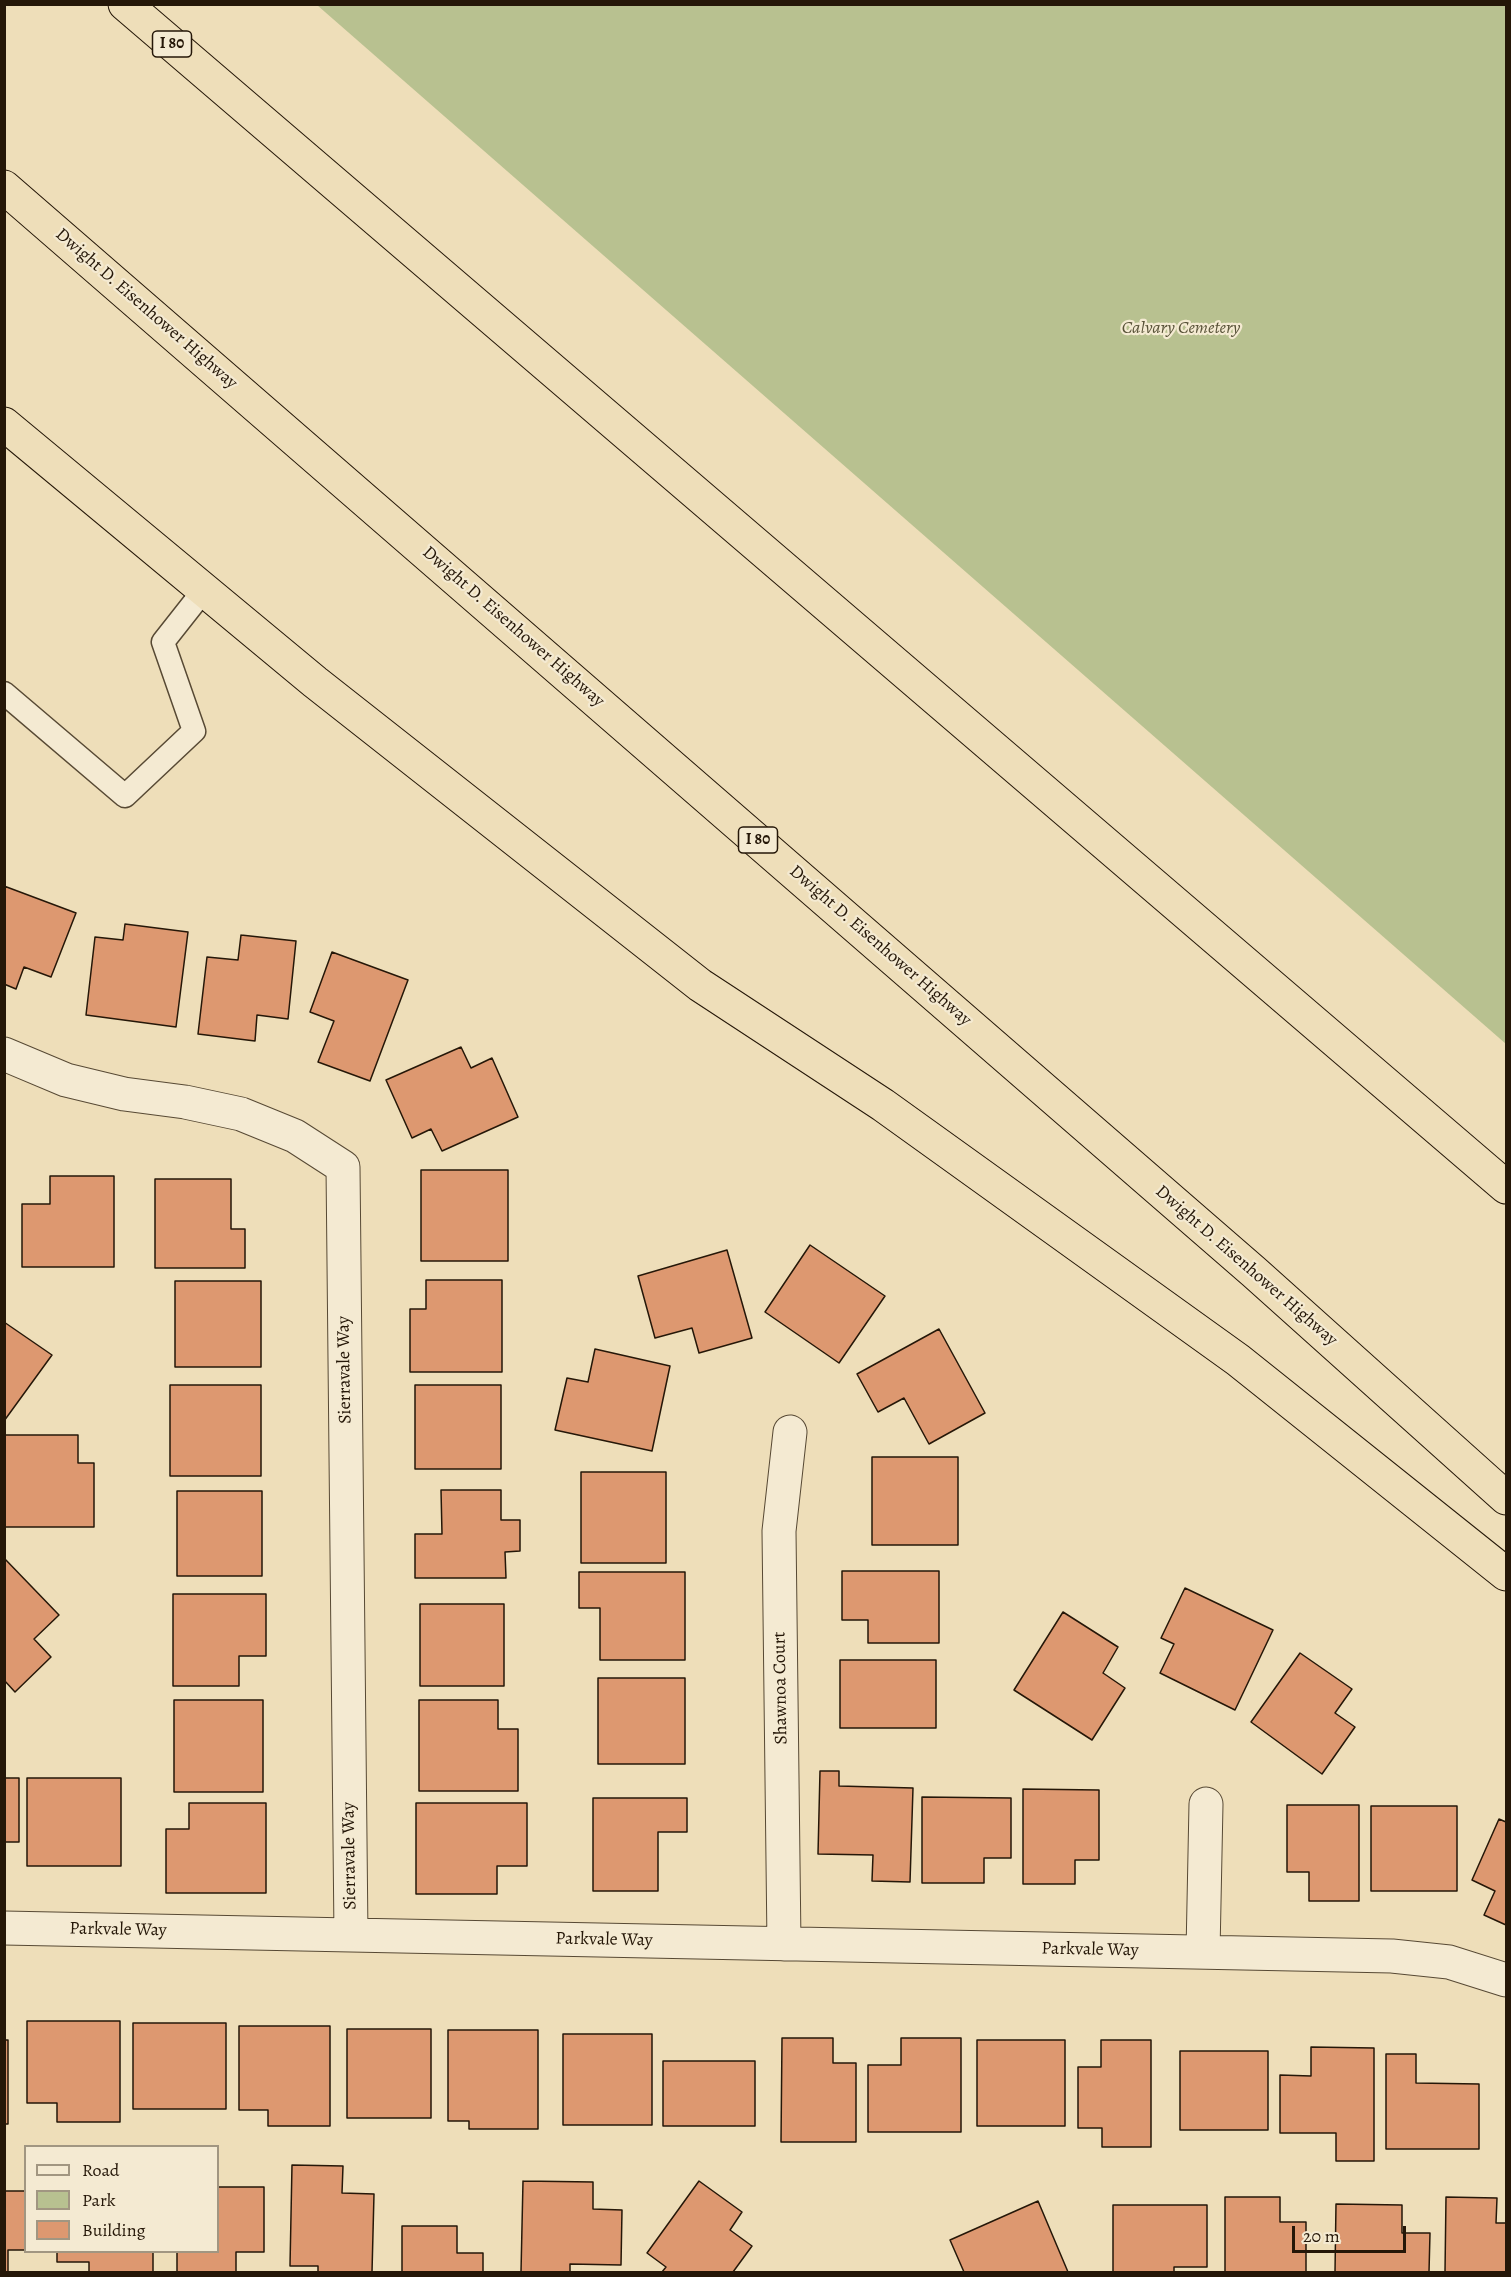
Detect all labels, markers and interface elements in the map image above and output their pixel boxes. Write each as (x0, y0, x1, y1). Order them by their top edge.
road number: I 80 (152, 31, 192, 57)
street label: Dwight D. Eisenhower Highway (50, 224, 242, 394)
park label: Calvary Cemetery (1122, 318, 1240, 340)
street label: Dwight D. Eisenhower Highway (417, 542, 609, 712)
road number: I 80 (738, 827, 777, 853)
street label: Dwight D. Eisenhower Highway (784, 861, 976, 1031)
street label: Dwight D. Eisenhower Highway (1150, 1181, 1342, 1351)
street label: Sierravale Way (333, 1316, 357, 1424)
street label: Shawnoa Court (769, 1631, 793, 1745)
street label: Sierravale Way (338, 1802, 362, 1910)
street label: Parkvale Way (69, 1918, 167, 1942)
street label: Parkvale Way (555, 1928, 653, 1952)
street label: Parkvale Way (1041, 1938, 1139, 1962)
legend (24, 2145, 219, 2253)
text: Road (82, 2158, 119, 2182)
text: Park (82, 2188, 116, 2212)
scale bar (1295, 2214, 1409, 2252)
text: Building (82, 2218, 146, 2242)
text: 20 m (1303, 2224, 1340, 2248)

